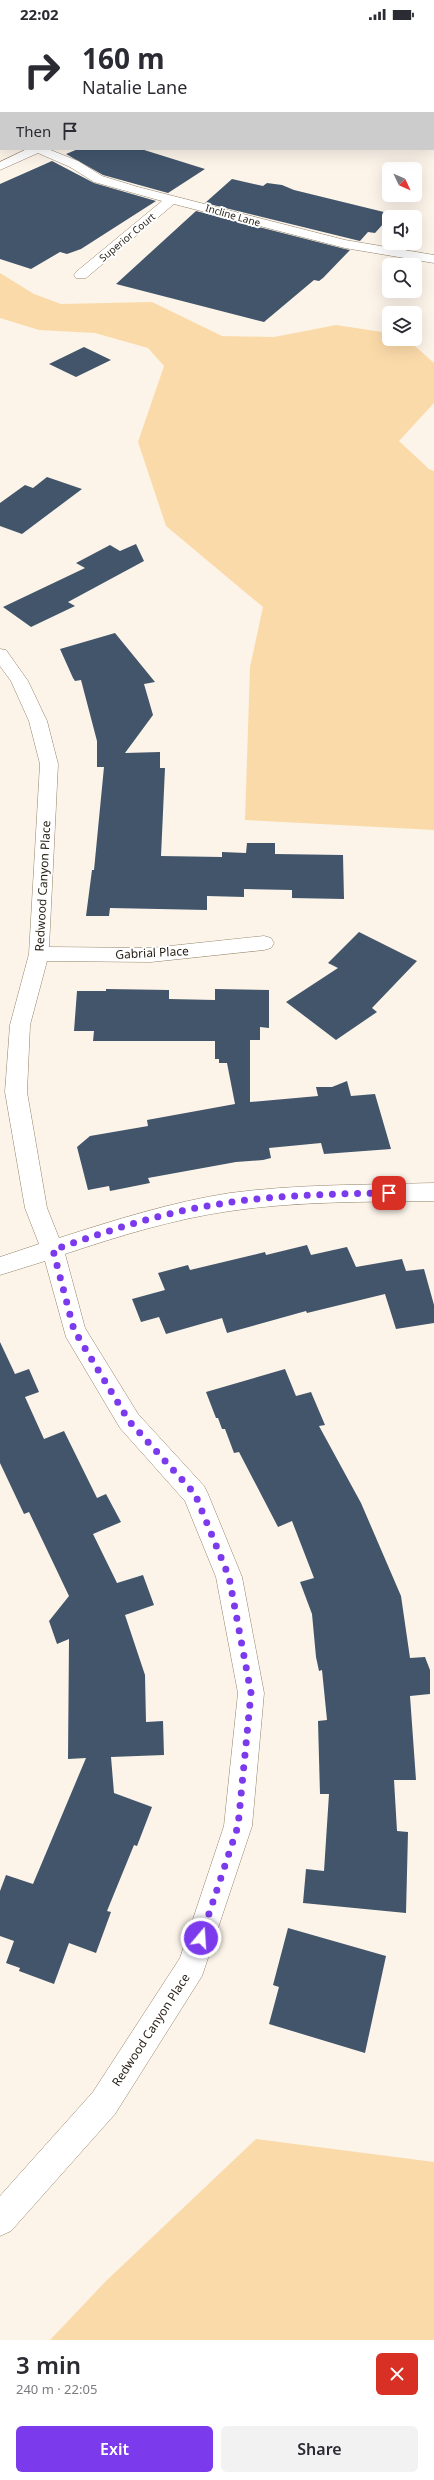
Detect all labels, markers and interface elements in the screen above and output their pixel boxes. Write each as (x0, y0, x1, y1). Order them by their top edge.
text: 22:02 (20, 4, 59, 24)
text: 160 m (82, 39, 165, 77)
icon: right (16, 44, 68, 96)
text: Natalie Lane (82, 75, 187, 99)
icon: arrive (59, 120, 81, 142)
text: Then (16, 121, 51, 141)
north arrow (382, 162, 422, 202)
map controls (382, 162, 422, 346)
street label: Incline Lane (204, 200, 262, 230)
street label: Superior Court (96, 209, 158, 265)
button: sound (382, 210, 422, 250)
button: search (382, 258, 422, 298)
button: layers (382, 306, 422, 346)
street label: Redwood Canyon Place (31, 820, 54, 952)
street label: Gabrial Place (115, 942, 189, 963)
pin (372, 1176, 406, 1210)
icon: arrive (378, 1182, 400, 1204)
position arrow (180, 1917, 222, 1959)
street label: Redwood Canyon Place (108, 1970, 194, 2089)
text: 3 min (16, 2348, 81, 2381)
button: close (376, 2353, 418, 2395)
text: 240 m · 22:05 (16, 2380, 97, 2398)
button: Exit (16, 2426, 213, 2472)
button: Share (221, 2426, 418, 2472)

